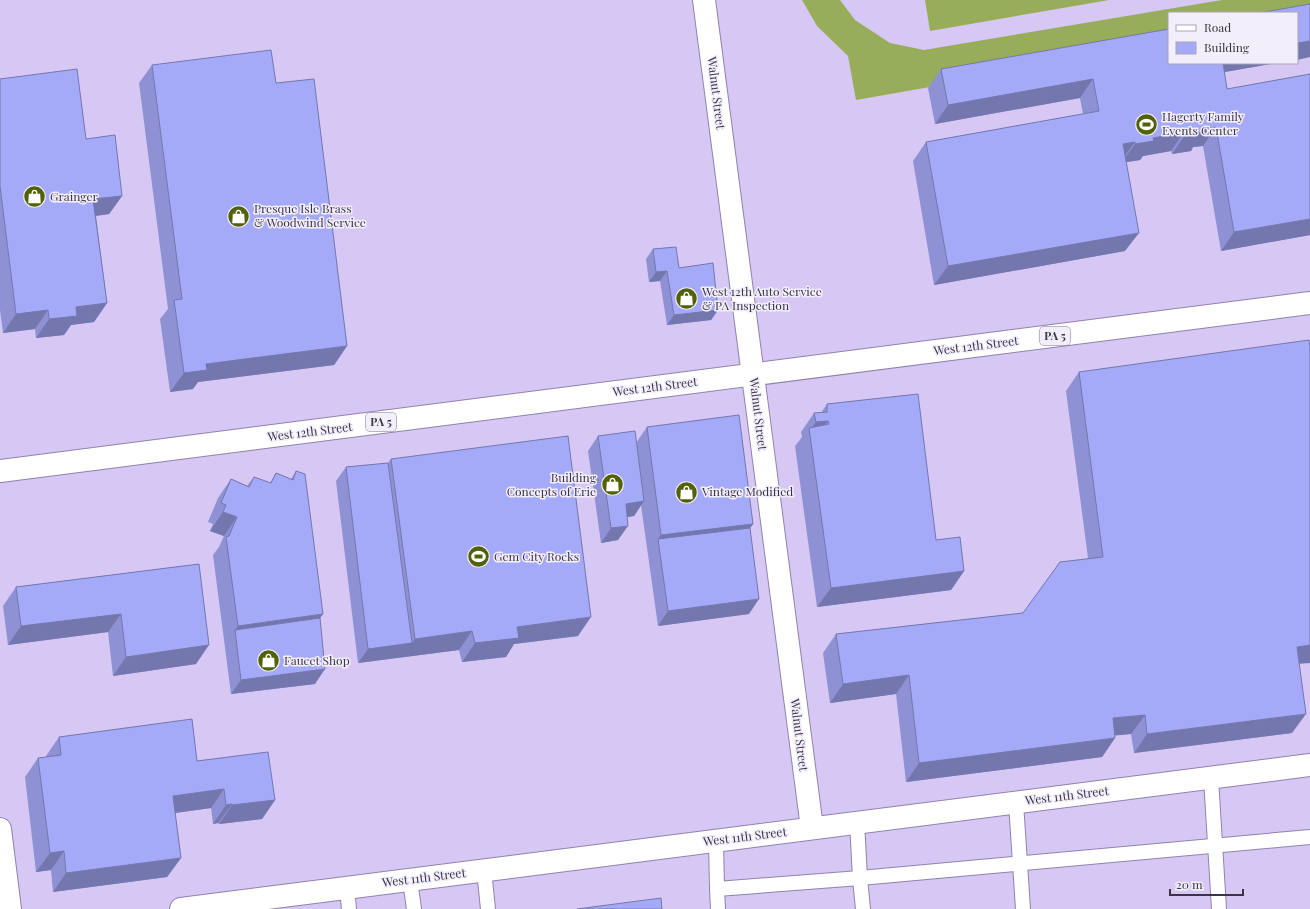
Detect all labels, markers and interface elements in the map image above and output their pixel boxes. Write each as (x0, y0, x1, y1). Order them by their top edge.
legend (1168, 12, 1298, 64)
text: Road (1204, 19, 1231, 35)
text: Building (1204, 39, 1250, 55)
street label: Walnut Street (704, 55, 729, 131)
place label: Hagerty Family Events Center (1162, 108, 1244, 138)
sports icon: Hagerty Family Events Center (1133, 111, 1159, 137)
shop icon: Grainger (21, 184, 47, 210)
place label: Grainger (50, 188, 99, 204)
place label: Presque Isle Brass & Woodwind Service (254, 200, 366, 230)
shop icon: Presque Isle Brass & Woodwind Service (226, 203, 252, 229)
place label: West 12th Auto Service & PA Inspection (701, 283, 822, 313)
shop icon: West 12th Auto Service & PA Inspection (673, 286, 699, 312)
road number: PA 5 (1040, 327, 1070, 345)
street label: West 12th Street (932, 332, 1020, 358)
street label: West 12th Street (611, 373, 699, 399)
street label: Walnut Street (746, 376, 771, 452)
road number: PA 5 (366, 413, 396, 431)
street label: West 12th Street (266, 418, 354, 444)
place label: Building Concepts of Erie (507, 469, 597, 499)
shop icon: Building Concepts of Erie (599, 472, 625, 498)
shop icon: Vintage Modified (674, 479, 700, 505)
place label: Vintage Modified (701, 483, 793, 499)
sports icon: Gem City Rocks (466, 544, 492, 570)
place label: Gem City Rocks (494, 548, 579, 564)
shop icon: Faucet Shop (256, 648, 282, 674)
place label: Faucet Shop (284, 652, 350, 668)
street label: Walnut Street (787, 697, 812, 773)
street label: West 11th Street (1023, 782, 1110, 808)
street label: West 11th Street (701, 823, 788, 849)
street label: West 11th Street (380, 864, 467, 890)
scale bar (1170, 871, 1243, 897)
text: 20 m (1176, 876, 1203, 892)

